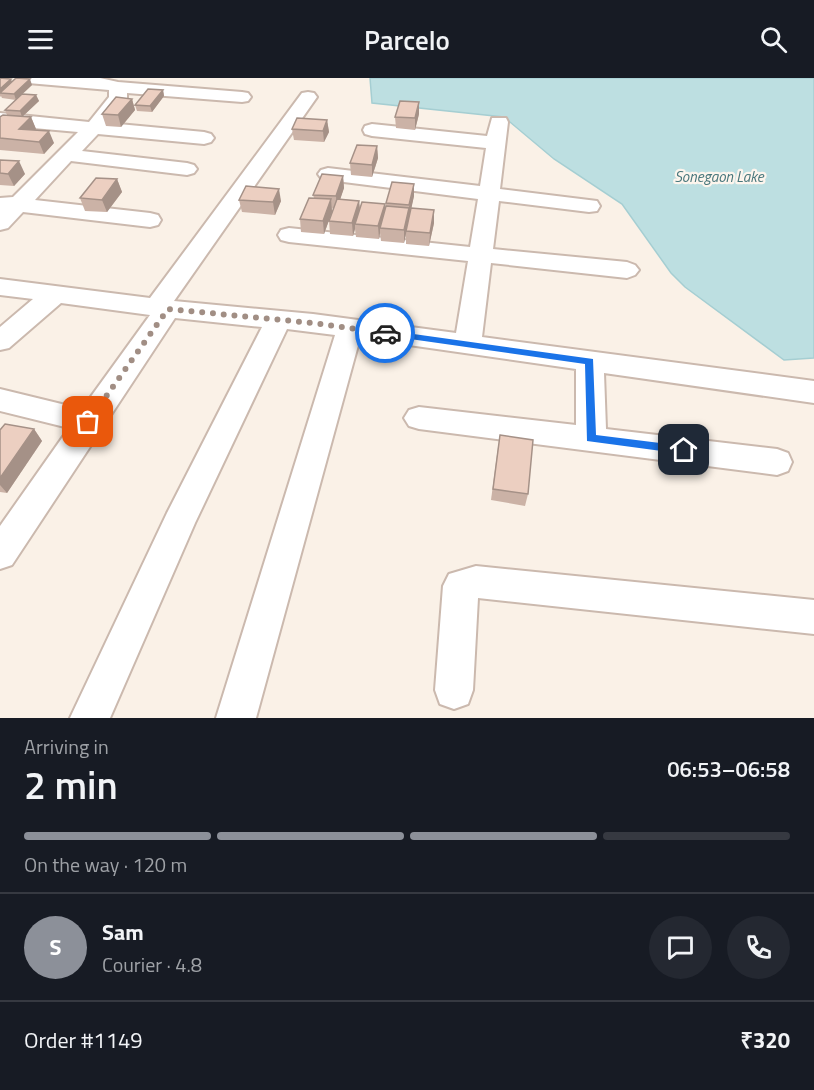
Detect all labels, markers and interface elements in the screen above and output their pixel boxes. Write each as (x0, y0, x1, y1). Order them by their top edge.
text: Parcelo (364, 19, 450, 60)
icon: menu (24, 23, 57, 56)
icon: search (757, 23, 790, 56)
water label: Sonegaon Lake (674, 165, 765, 188)
courier (355, 303, 415, 363)
icon: car (369, 317, 402, 350)
pin (62, 396, 113, 447)
icon: bag (71, 405, 104, 438)
pin (658, 424, 709, 475)
icon: home (667, 433, 700, 466)
text: Arriving in (24, 731, 109, 762)
text: 06:53–06:58 (667, 752, 790, 786)
text: 2 min (24, 755, 118, 814)
text: On the way · 120 m (24, 849, 187, 880)
text: Sam (102, 915, 144, 949)
button: chat (649, 916, 712, 979)
button: phone (727, 916, 790, 979)
text: S (50, 930, 61, 964)
text: Courier · 4.8 (102, 949, 202, 980)
text: Order #1149 (24, 1023, 143, 1057)
text: ₹320 (740, 1023, 790, 1057)

